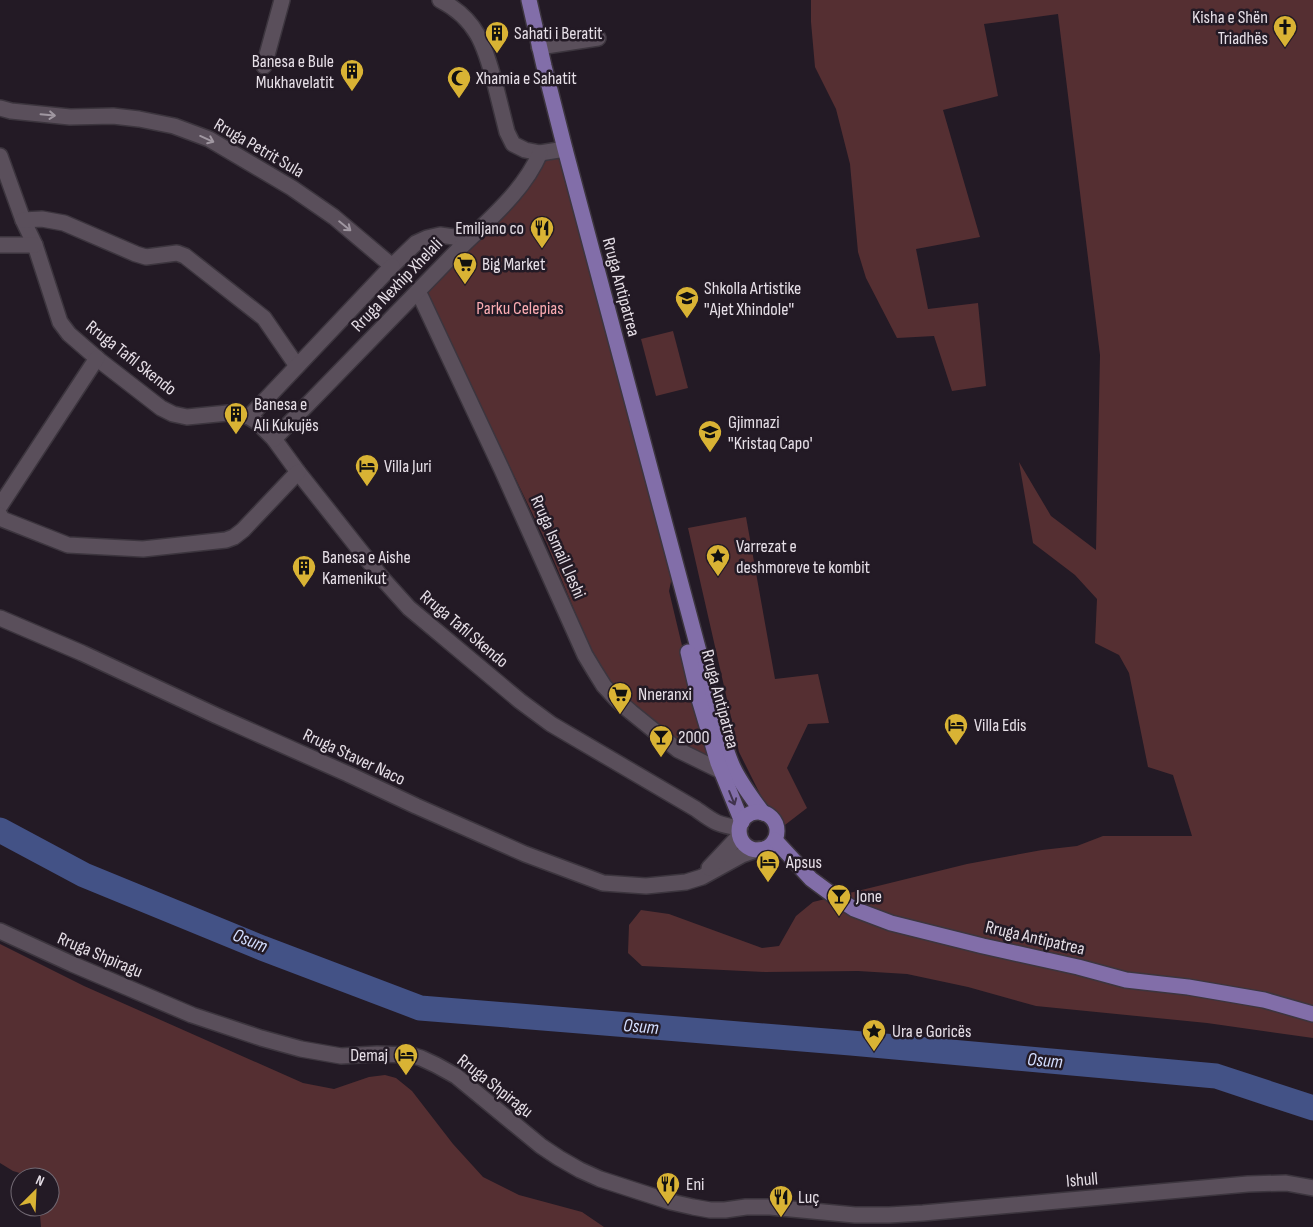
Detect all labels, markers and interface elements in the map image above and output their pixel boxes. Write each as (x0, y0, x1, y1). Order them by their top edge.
place label: Kisha e Shën Triadhës (1192, 7, 1268, 49)
church icon: Kisha e Shën Triadhës (1272, 14, 1298, 48)
building icon: Sahati i Beratit (484, 20, 510, 54)
place label: Sahati i Beratit (514, 23, 603, 44)
place label: Banesa e Bule Mukhavelatit (252, 51, 335, 93)
building icon: Banesa e Bule Mukhavelatit (339, 58, 365, 92)
mosque icon: Xhamia e Sahatit (446, 65, 472, 99)
place label: Xhamia e Sahatit (475, 68, 577, 89)
one-way arrow (40, 110, 56, 120)
street label: Rruga Petrit Sula (210, 114, 308, 182)
one-way arrow (199, 135, 214, 145)
restaurant icon: Emiljano co (529, 215, 555, 249)
place label: Emiljano co (455, 218, 524, 239)
one-way arrow (338, 220, 351, 231)
street label: Rruga Nexhip Xhelali (347, 234, 447, 336)
street label: Rruga Antipatrea (598, 235, 644, 339)
supermarket icon: Big Market (452, 251, 478, 285)
place label: Big Market (482, 254, 546, 275)
place label: Shkolla Artistike ''Ajet Xhindole'' (704, 278, 801, 320)
school or university icon: Shkolla Artistike ''Ajet Xhindole'' (674, 285, 700, 319)
park label: Parku Celepias (476, 298, 564, 319)
street label: Rruga Tafil Skendo (82, 316, 180, 400)
place label: Banesa e Ali Kukujës (253, 394, 319, 436)
building icon: Banesa e Ali Kukujës (223, 401, 249, 435)
place label: Gjimnazi ''Kristaq Capo' (728, 412, 813, 454)
school or university icon: Gjimnazi ''Kristaq Capo' (697, 419, 723, 453)
hotel icon: Villa Juri (354, 453, 380, 487)
place label: Villa Juri (384, 456, 432, 477)
street label: Rruga Ismail Lleshi (526, 492, 590, 602)
place label: Varrezat e deshmoreve te kombit (736, 536, 871, 578)
place icon: Varrezat e deshmoreve te kombit (705, 543, 731, 577)
place label: Banesa e Aishe Kamenikut (322, 547, 411, 589)
building icon: Banesa e Aishe Kamenikut (291, 554, 317, 588)
street label: Rruga Tafil Skendo (415, 586, 513, 672)
street label: Rruga Antipatrea (697, 647, 743, 751)
supermarket icon: Nneranxi (607, 681, 633, 715)
place label: Nneranxi (638, 684, 692, 705)
hotel icon: Villa Edis (943, 712, 969, 746)
place label: Villa Edis (974, 715, 1027, 736)
street label: Rruga Staver Naco (300, 724, 408, 790)
bar icon: 2000 (648, 724, 674, 758)
place label: 2000 (678, 727, 710, 748)
one-way arrow (727, 790, 737, 805)
hotel icon: Apsus (755, 849, 781, 883)
place label: Apsus (785, 852, 822, 873)
bar icon: Jone (826, 883, 852, 917)
place label: Jone (855, 886, 882, 907)
street label: Rruga Antipatrea (983, 916, 1087, 960)
water label: Osum (229, 924, 271, 958)
street label: Rruga Shpiragu (54, 928, 146, 982)
water label: Osum (622, 1014, 660, 1040)
place icon: Ura e Goricës (861, 1018, 887, 1052)
place label: Ura e Goricës (892, 1021, 972, 1042)
hotel icon: Demaj (393, 1042, 419, 1076)
place label: Demaj (350, 1045, 388, 1066)
water label: Osum (1026, 1048, 1064, 1074)
street label: Rruga Shpiragu (453, 1050, 537, 1122)
north arrow (10, 1167, 60, 1217)
street label: Ishull (1065, 1168, 1099, 1192)
text: N (33, 1171, 47, 1190)
restaurant icon: Eni (655, 1171, 681, 1205)
place label: Eni (686, 1174, 704, 1195)
restaurant icon: Luç (768, 1184, 794, 1218)
place label: Luç (798, 1187, 819, 1208)

